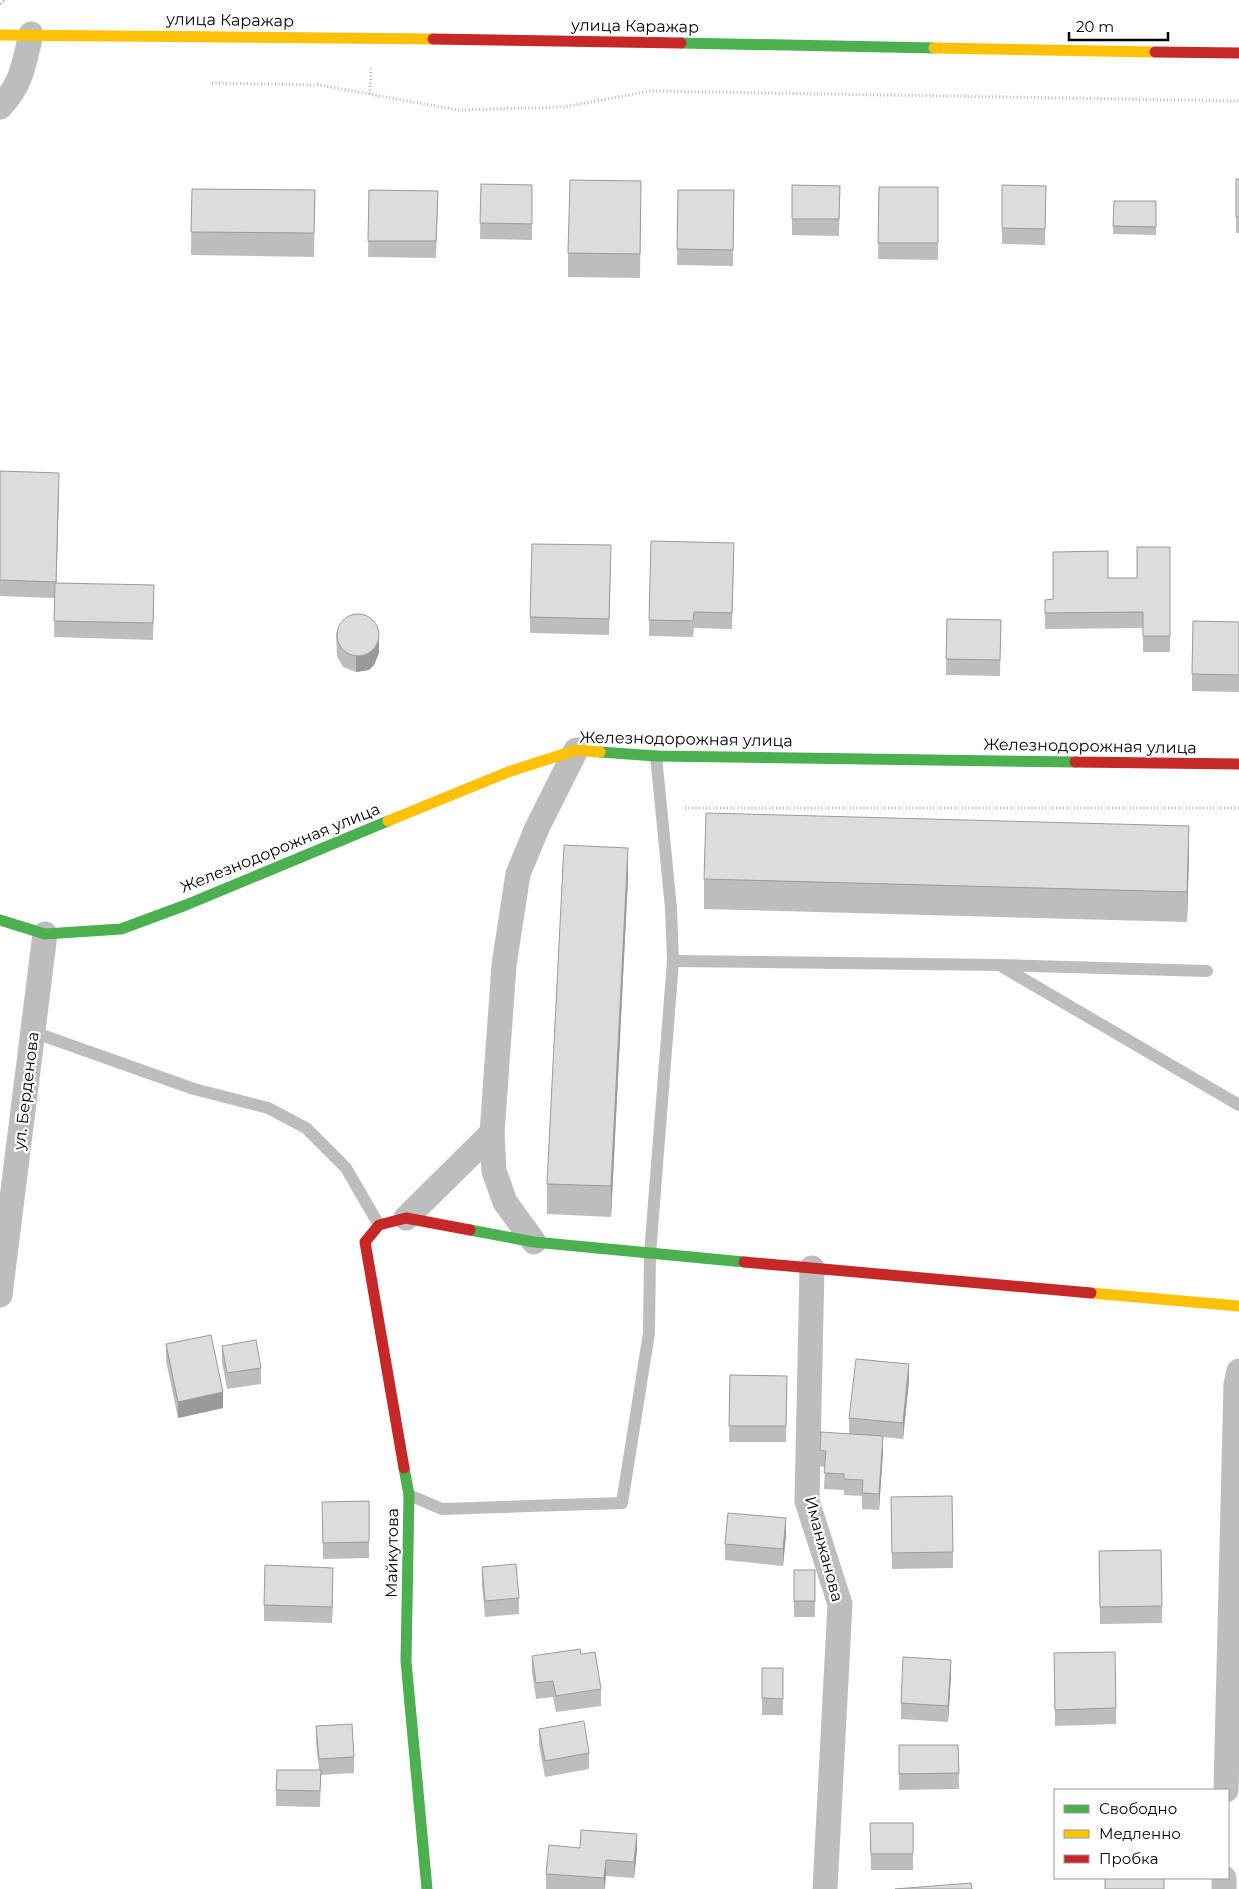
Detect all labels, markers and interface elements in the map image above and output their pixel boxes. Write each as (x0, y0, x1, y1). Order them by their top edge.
street label: улица Каражар (165, 9, 294, 31)
scale bar (1069, 10, 1168, 42)
street label: улица Каражар (570, 15, 699, 37)
text: 20 m (1076, 17, 1114, 36)
street label: Железнодорожная улица (579, 728, 793, 750)
street label: Железнодорожная улица (983, 735, 1197, 757)
street label: Железнодорожная улица (177, 799, 383, 897)
street label: ул. Берденова (9, 1031, 43, 1152)
street label: Иманжанова (801, 1494, 847, 1604)
street label: Майкутова (382, 1508, 402, 1598)
legend (1054, 1789, 1229, 1879)
text: Свободно (1099, 1799, 1177, 1818)
text: Медленно (1099, 1824, 1181, 1843)
text: Пробка (1099, 1849, 1158, 1868)

